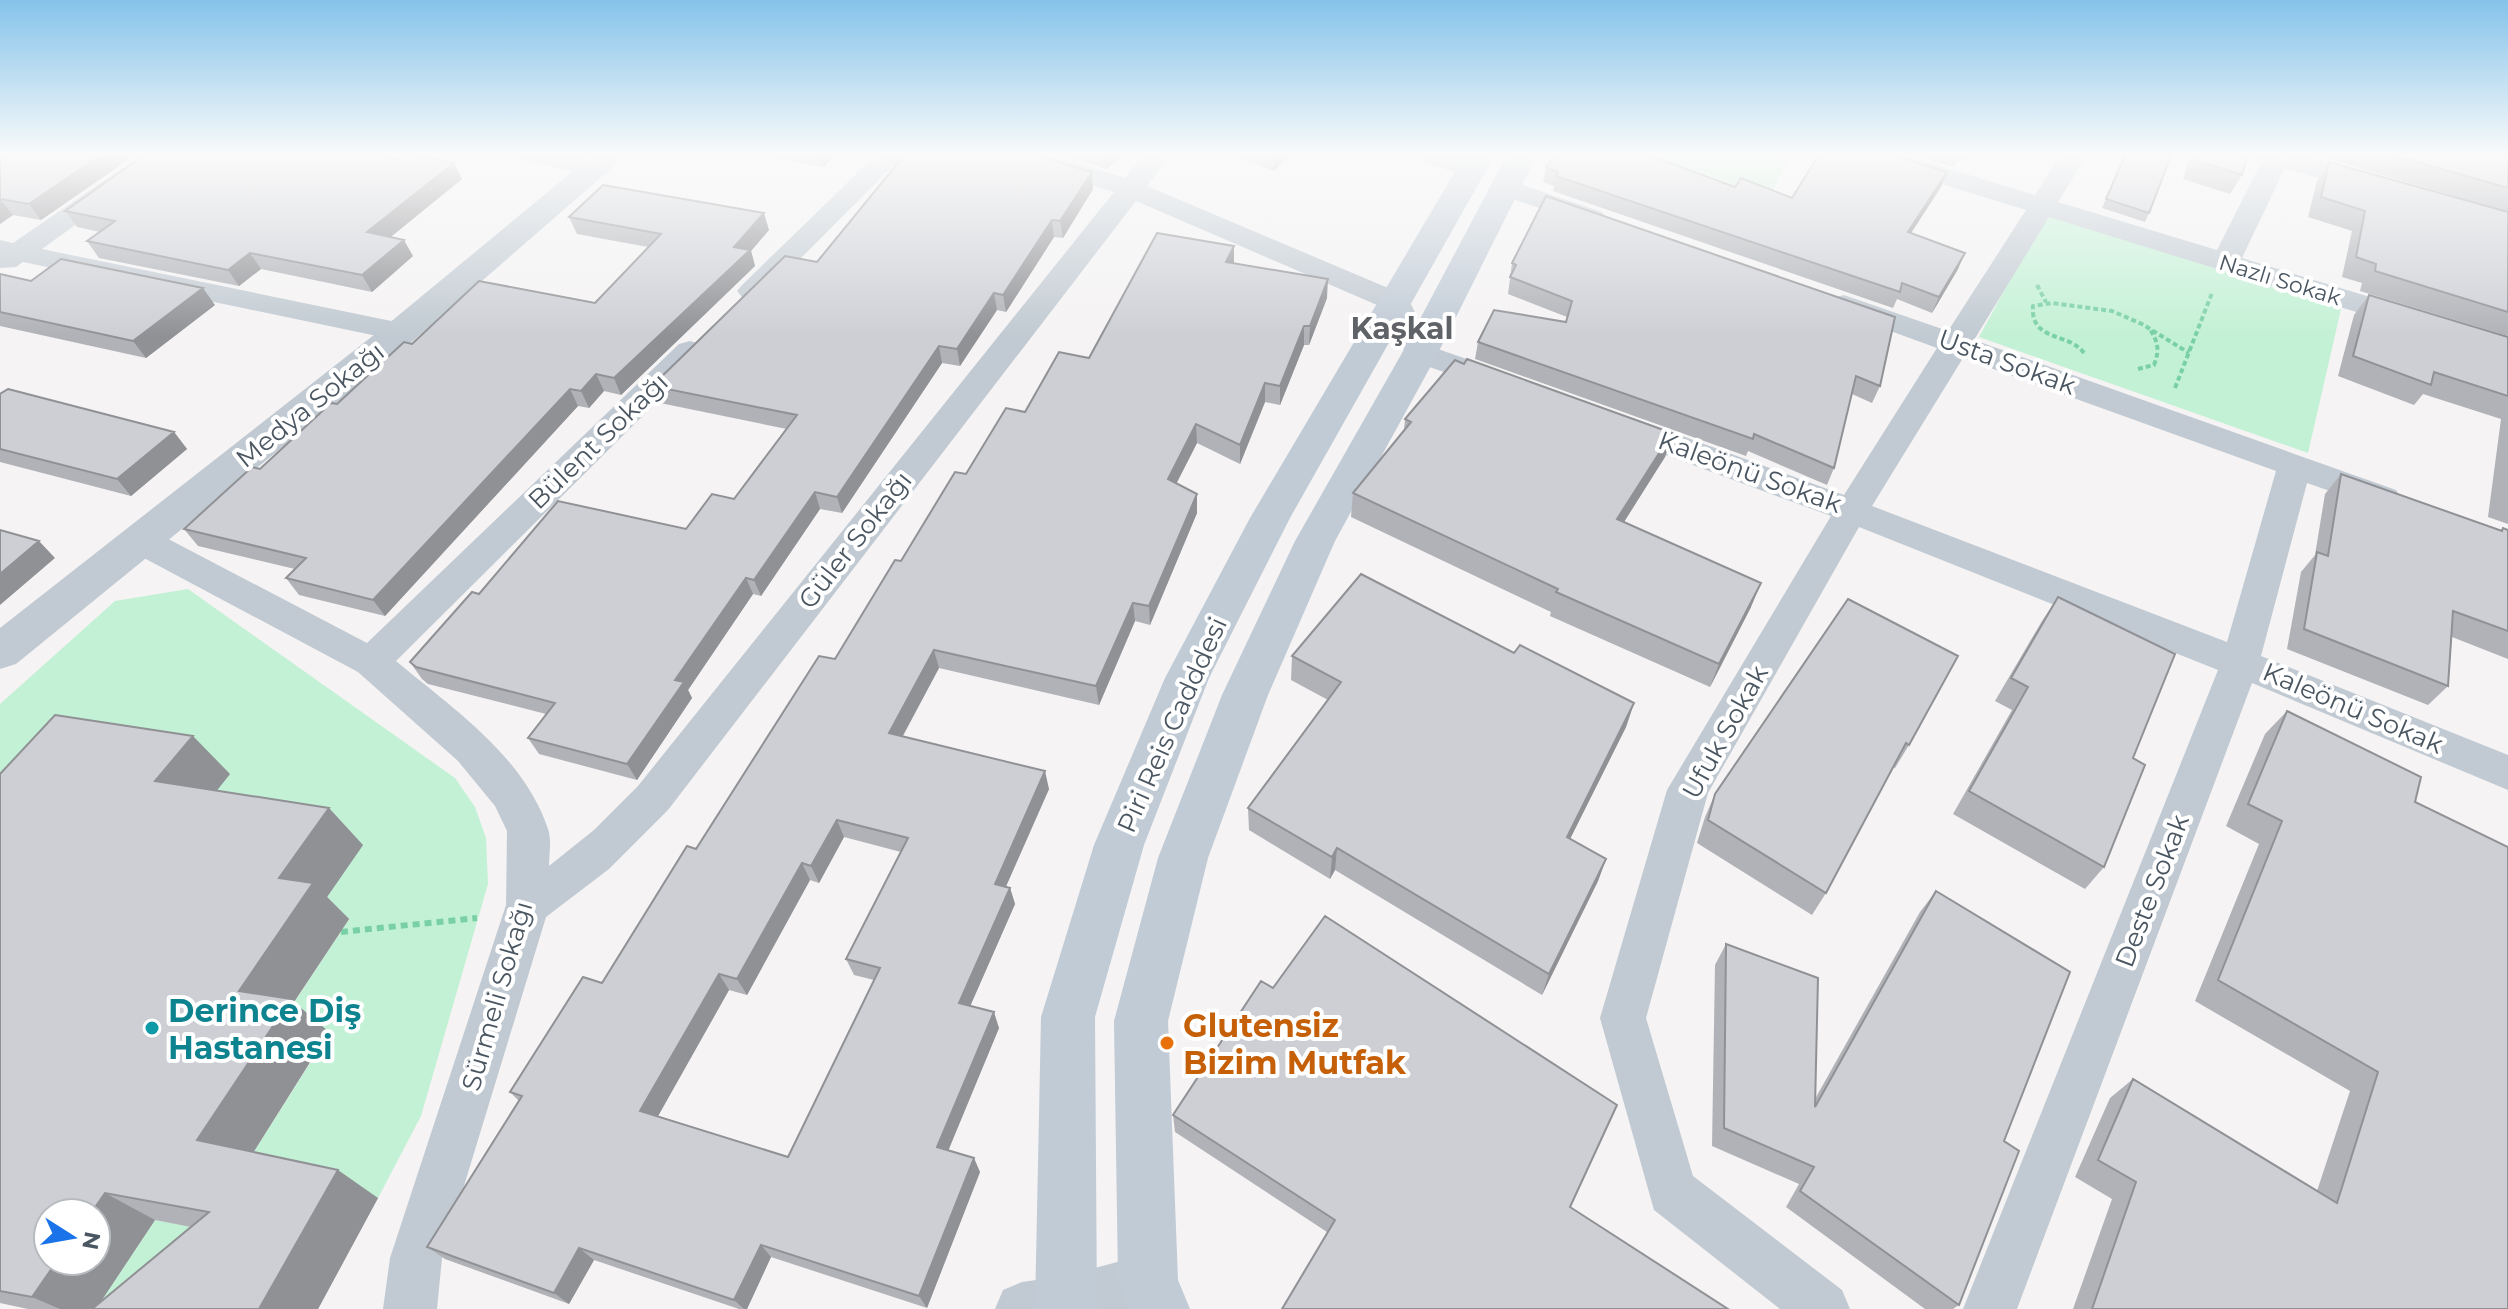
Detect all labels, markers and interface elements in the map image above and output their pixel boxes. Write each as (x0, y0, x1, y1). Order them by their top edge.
street label: Nazlı Sokak (2216, 249, 2345, 312)
district label: Kaşkal (1350, 310, 1454, 347)
street label: Usta Sokak (1934, 322, 2081, 402)
street label: Medya Sokağı (229, 335, 391, 475)
street label: Bülent Sokağı (521, 366, 675, 516)
street label: Kaleönü Sokak (1654, 424, 1846, 520)
street label: Güler Sokağı (792, 465, 918, 615)
street label: Piri Reis Cadddesi (1110, 612, 1234, 838)
street label: Kaleönü Sokak (2258, 656, 2448, 761)
street label: Ufuk Sokak (1675, 659, 1775, 804)
street label: Deste Sokak (2108, 810, 2196, 972)
street label: Sürmeli Sokağı (455, 898, 539, 1094)
place label: Derince Diş Hastanesi (168, 991, 361, 1067)
place label: Glutensiz Bizim Mutfak (1183, 1006, 1407, 1082)
marker: Derince Diş Hastanesi (143, 1019, 161, 1037)
marker: Glutensiz Bizim Mutfak (1158, 1034, 1176, 1052)
north arrow (32, 1197, 112, 1277)
text: N (76, 1229, 106, 1252)

